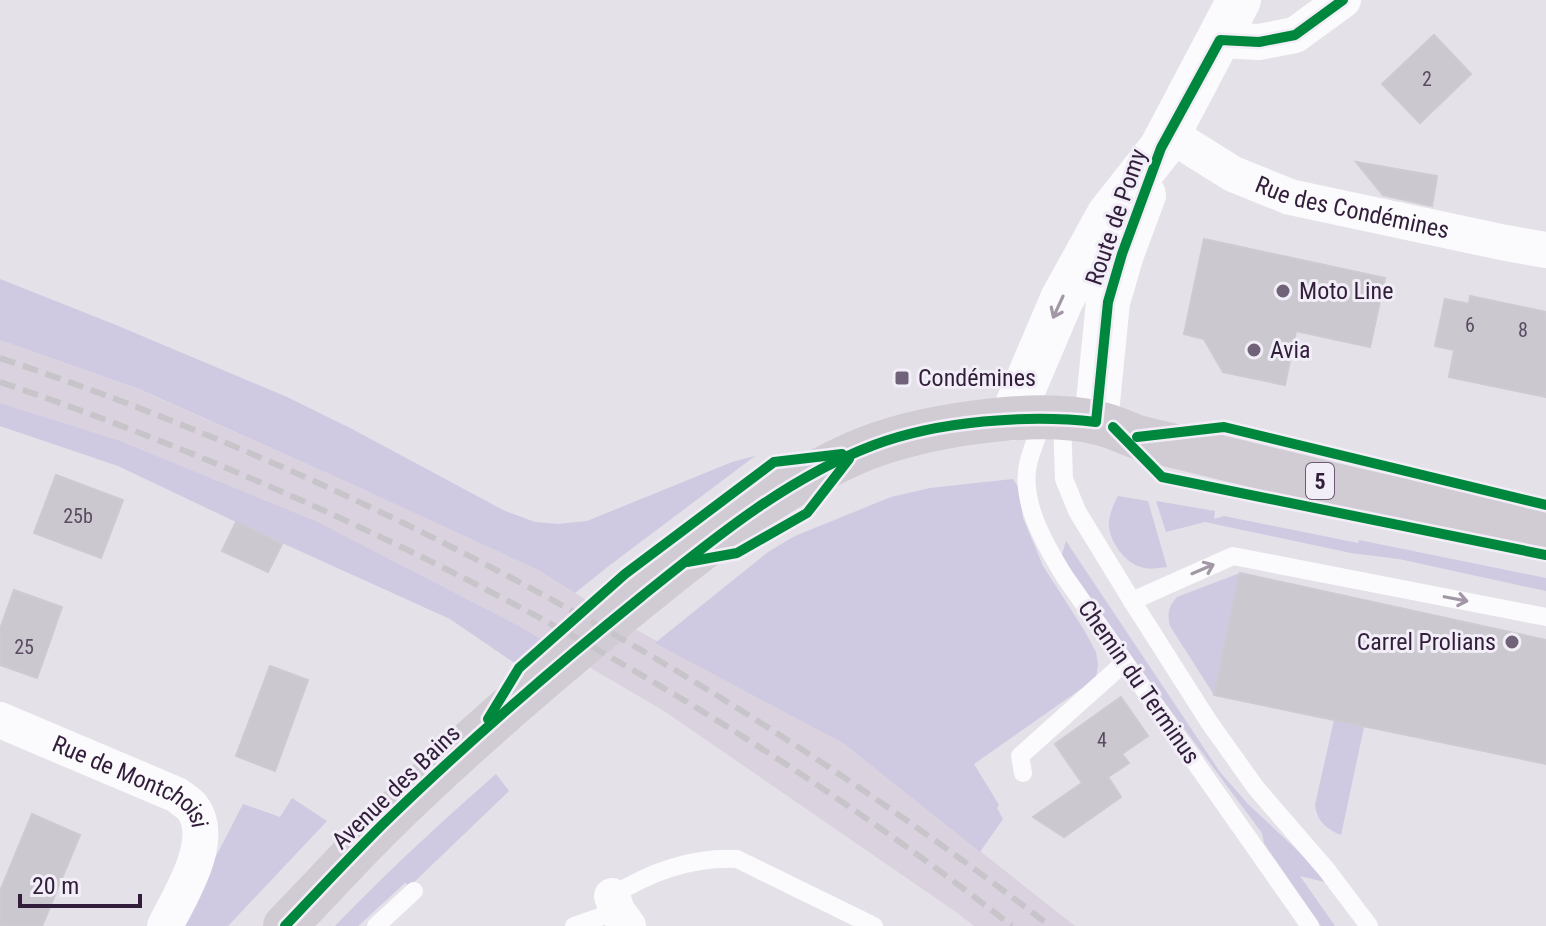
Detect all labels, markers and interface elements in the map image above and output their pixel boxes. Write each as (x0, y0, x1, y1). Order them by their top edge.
house number: 2 (1422, 67, 1432, 91)
street label: Route de Pomy (1080, 145, 1152, 289)
street label: Rue des Condémines (1251, 170, 1452, 245)
place label: Moto Line (1299, 277, 1393, 305)
marker: Moto Line (1274, 282, 1292, 300)
one-way arrow (1050, 295, 1065, 319)
house number: 6 (1465, 313, 1475, 337)
house number: 8 (1518, 318, 1528, 342)
place label: Avia (1270, 336, 1311, 364)
marker: Avia (1245, 341, 1263, 359)
place label: Condémines (918, 364, 1036, 392)
marker: Condémines (893, 369, 911, 387)
road number: 5 (1306, 463, 1334, 499)
house number: 25b (63, 504, 93, 528)
one-way arrow (1190, 560, 1215, 575)
one-way arrow (1443, 593, 1468, 608)
street label: Chemin du Terminus (1072, 595, 1206, 769)
place label: Carrel Prolians (1357, 628, 1496, 656)
marker: Carrel Prolians (1503, 633, 1521, 651)
house number: 25 (14, 635, 34, 659)
street label: Avenue des Bains (326, 719, 466, 855)
house number: 4 (1097, 728, 1107, 752)
street label: Rue de Montchoisi (48, 730, 214, 830)
scale bar (20, 858, 140, 908)
text: 20 m (32, 872, 79, 900)

